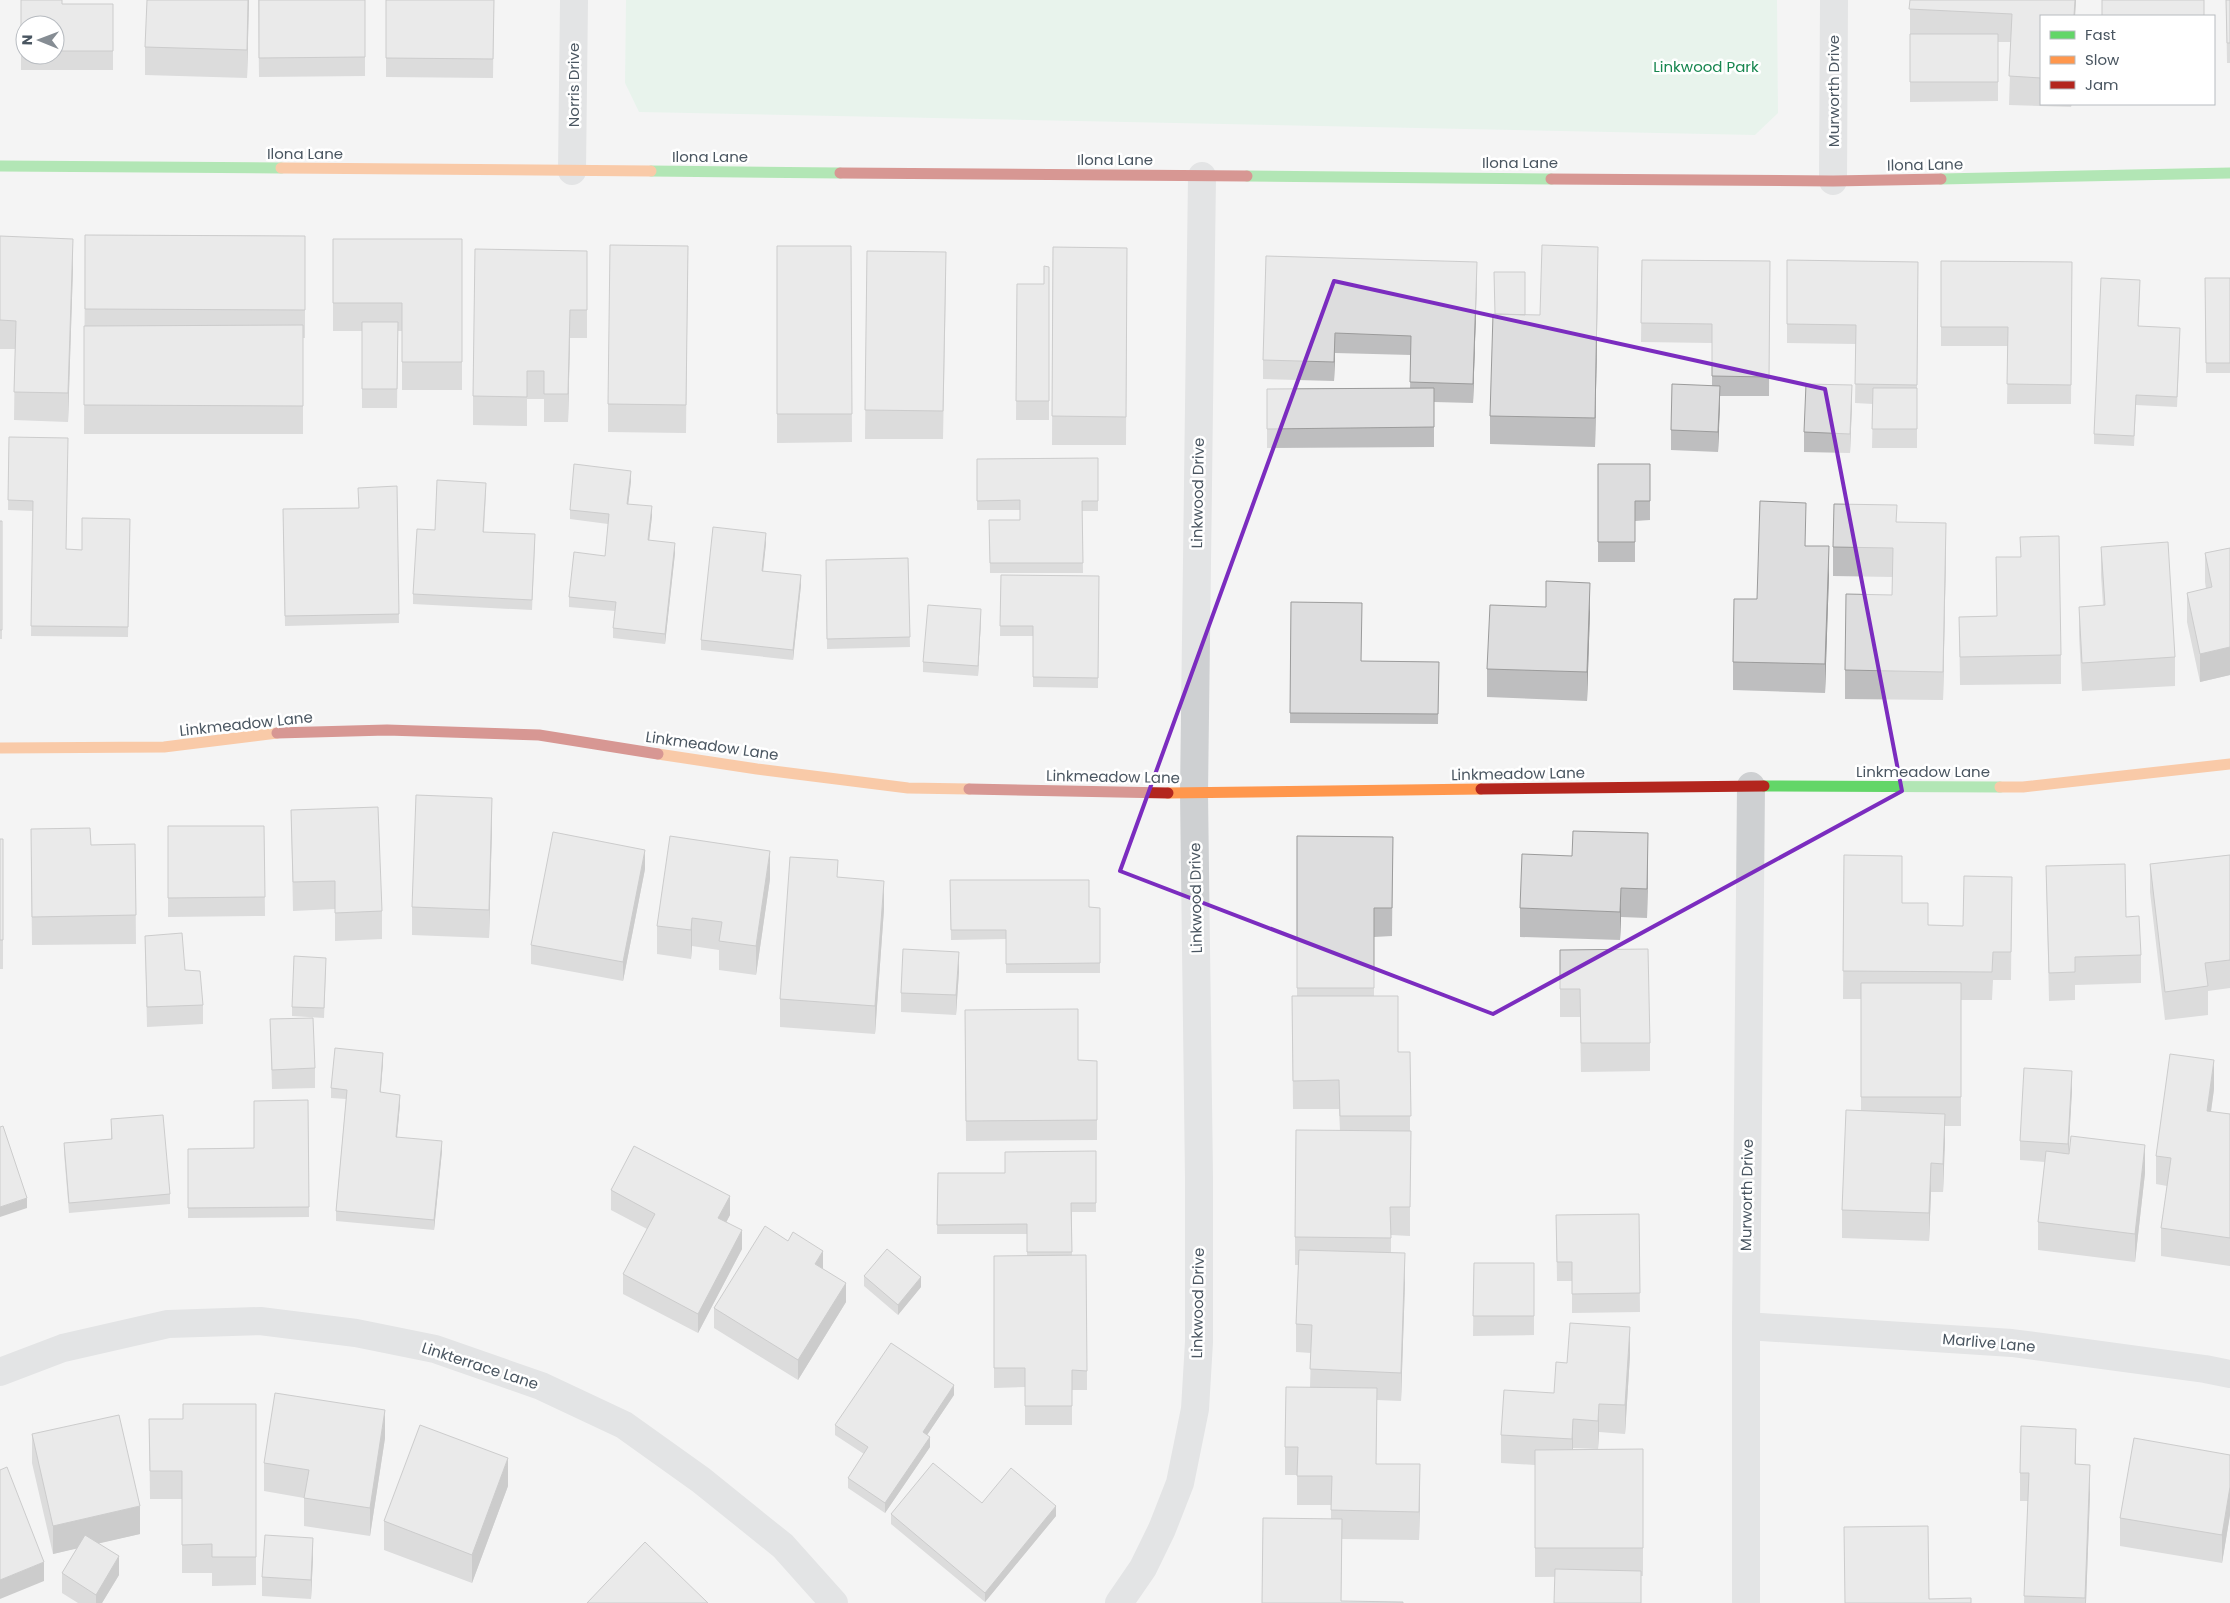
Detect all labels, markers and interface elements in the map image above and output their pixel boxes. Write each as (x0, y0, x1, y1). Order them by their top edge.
north arrow (15, 15, 65, 65)
legend (2040, 15, 2215, 105)
text: Fast (2085, 24, 2116, 45)
text: N (17, 34, 37, 45)
street label: Murworth Drive (1823, 35, 1844, 147)
street label: Norris Drive (563, 43, 584, 127)
text: Slow (2085, 49, 2120, 70)
park label: Linkwood Park (1653, 56, 1759, 77)
text: Jam (2085, 74, 2119, 95)
street label: Ilona Lane (267, 143, 343, 164)
street label: Ilona Lane (672, 146, 748, 167)
street label: Ilona Lane (1077, 149, 1153, 170)
street label: Ilona Lane (1482, 152, 1558, 173)
street label: Ilona Lane (1887, 153, 1963, 176)
street label: Linkwood Drive (1186, 437, 1209, 549)
street label: Linkmeadow Lane (178, 706, 314, 741)
street label: Linkmeadow Lane (644, 726, 780, 765)
street label: Linkmeadow Lane (1856, 761, 1990, 782)
street label: Linkmeadow Lane (1451, 762, 1585, 785)
street label: Linkmeadow Lane (1046, 765, 1180, 788)
street label: Linkwood Drive (1184, 842, 1207, 954)
street label: Murworth Drive (1735, 1139, 1758, 1251)
street label: Linkwood Drive (1186, 1247, 1209, 1359)
street label: Marlive Lane (1942, 1328, 2036, 1357)
street label: Linkterrace Lane (419, 1337, 541, 1394)

